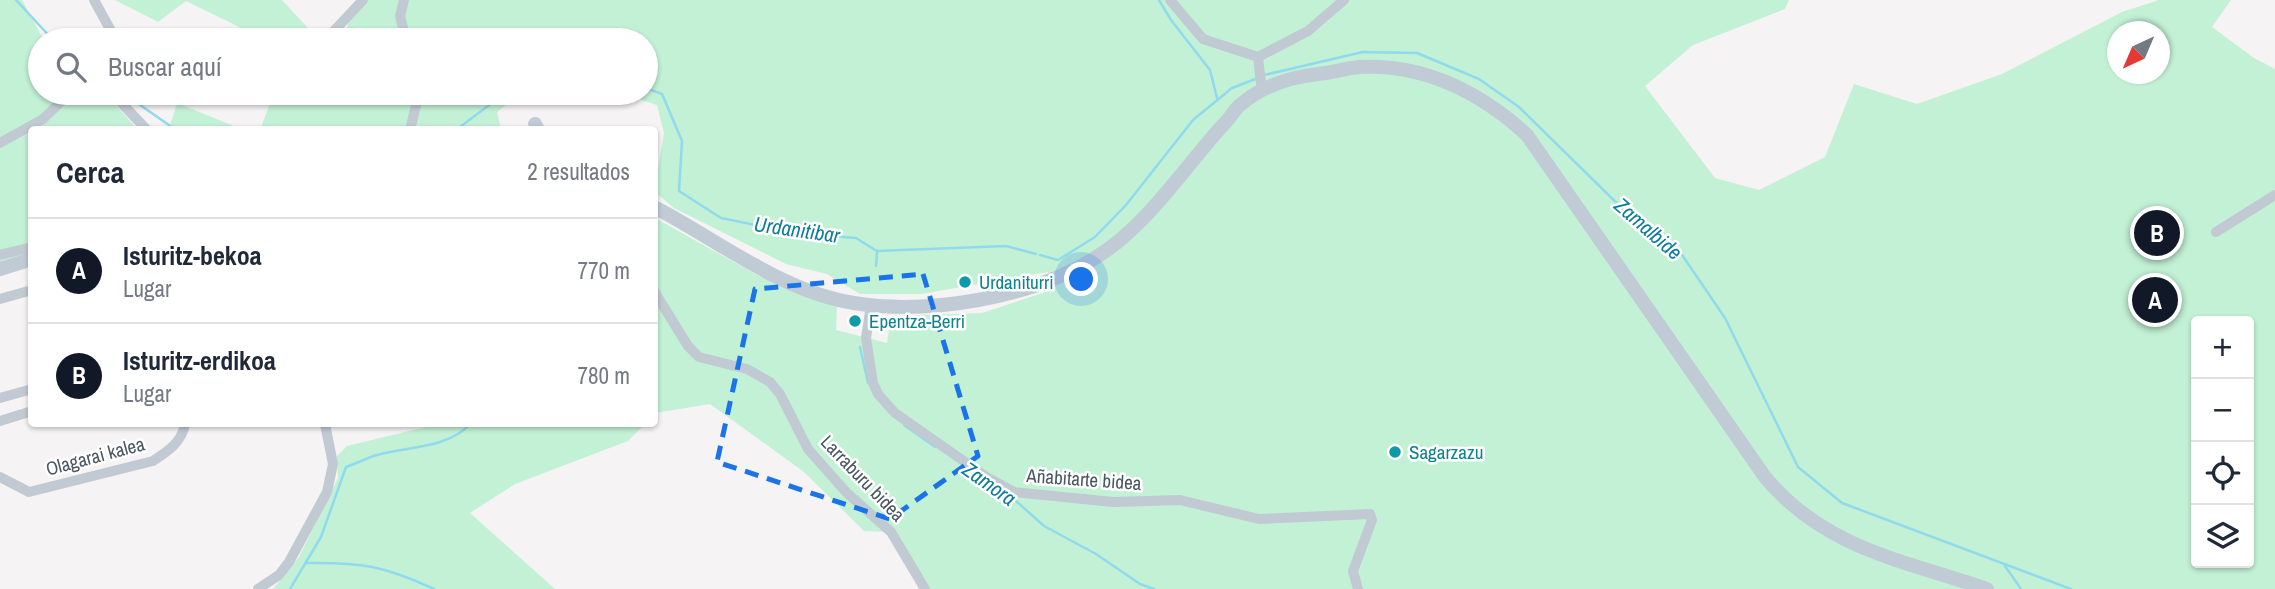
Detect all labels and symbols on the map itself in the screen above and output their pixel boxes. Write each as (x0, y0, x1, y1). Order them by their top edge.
north arrow (2107, 21, 2170, 84)
water label: Zamalbide (1607, 190, 1689, 266)
pin: B (2134, 207, 2180, 259)
water label: Urdanitibar (752, 209, 843, 250)
your location (1064, 262, 1098, 296)
place label: Urdaniturri (979, 269, 1053, 295)
marker: Urdaniturri (957, 274, 973, 290)
pin: A (2132, 274, 2178, 326)
place label: Epentza-Berri (869, 308, 965, 334)
marker: Epentza-Berri (847, 313, 863, 329)
street label: Larraburu bidea (815, 429, 911, 527)
street label: Olagarai kalea (43, 430, 148, 482)
place label: Sagarzazu (1409, 439, 1483, 465)
marker: Sagarzazu (1387, 444, 1403, 460)
water label: Zamora (956, 454, 1022, 512)
street label: Añabitarte bidea (1025, 462, 1143, 496)

